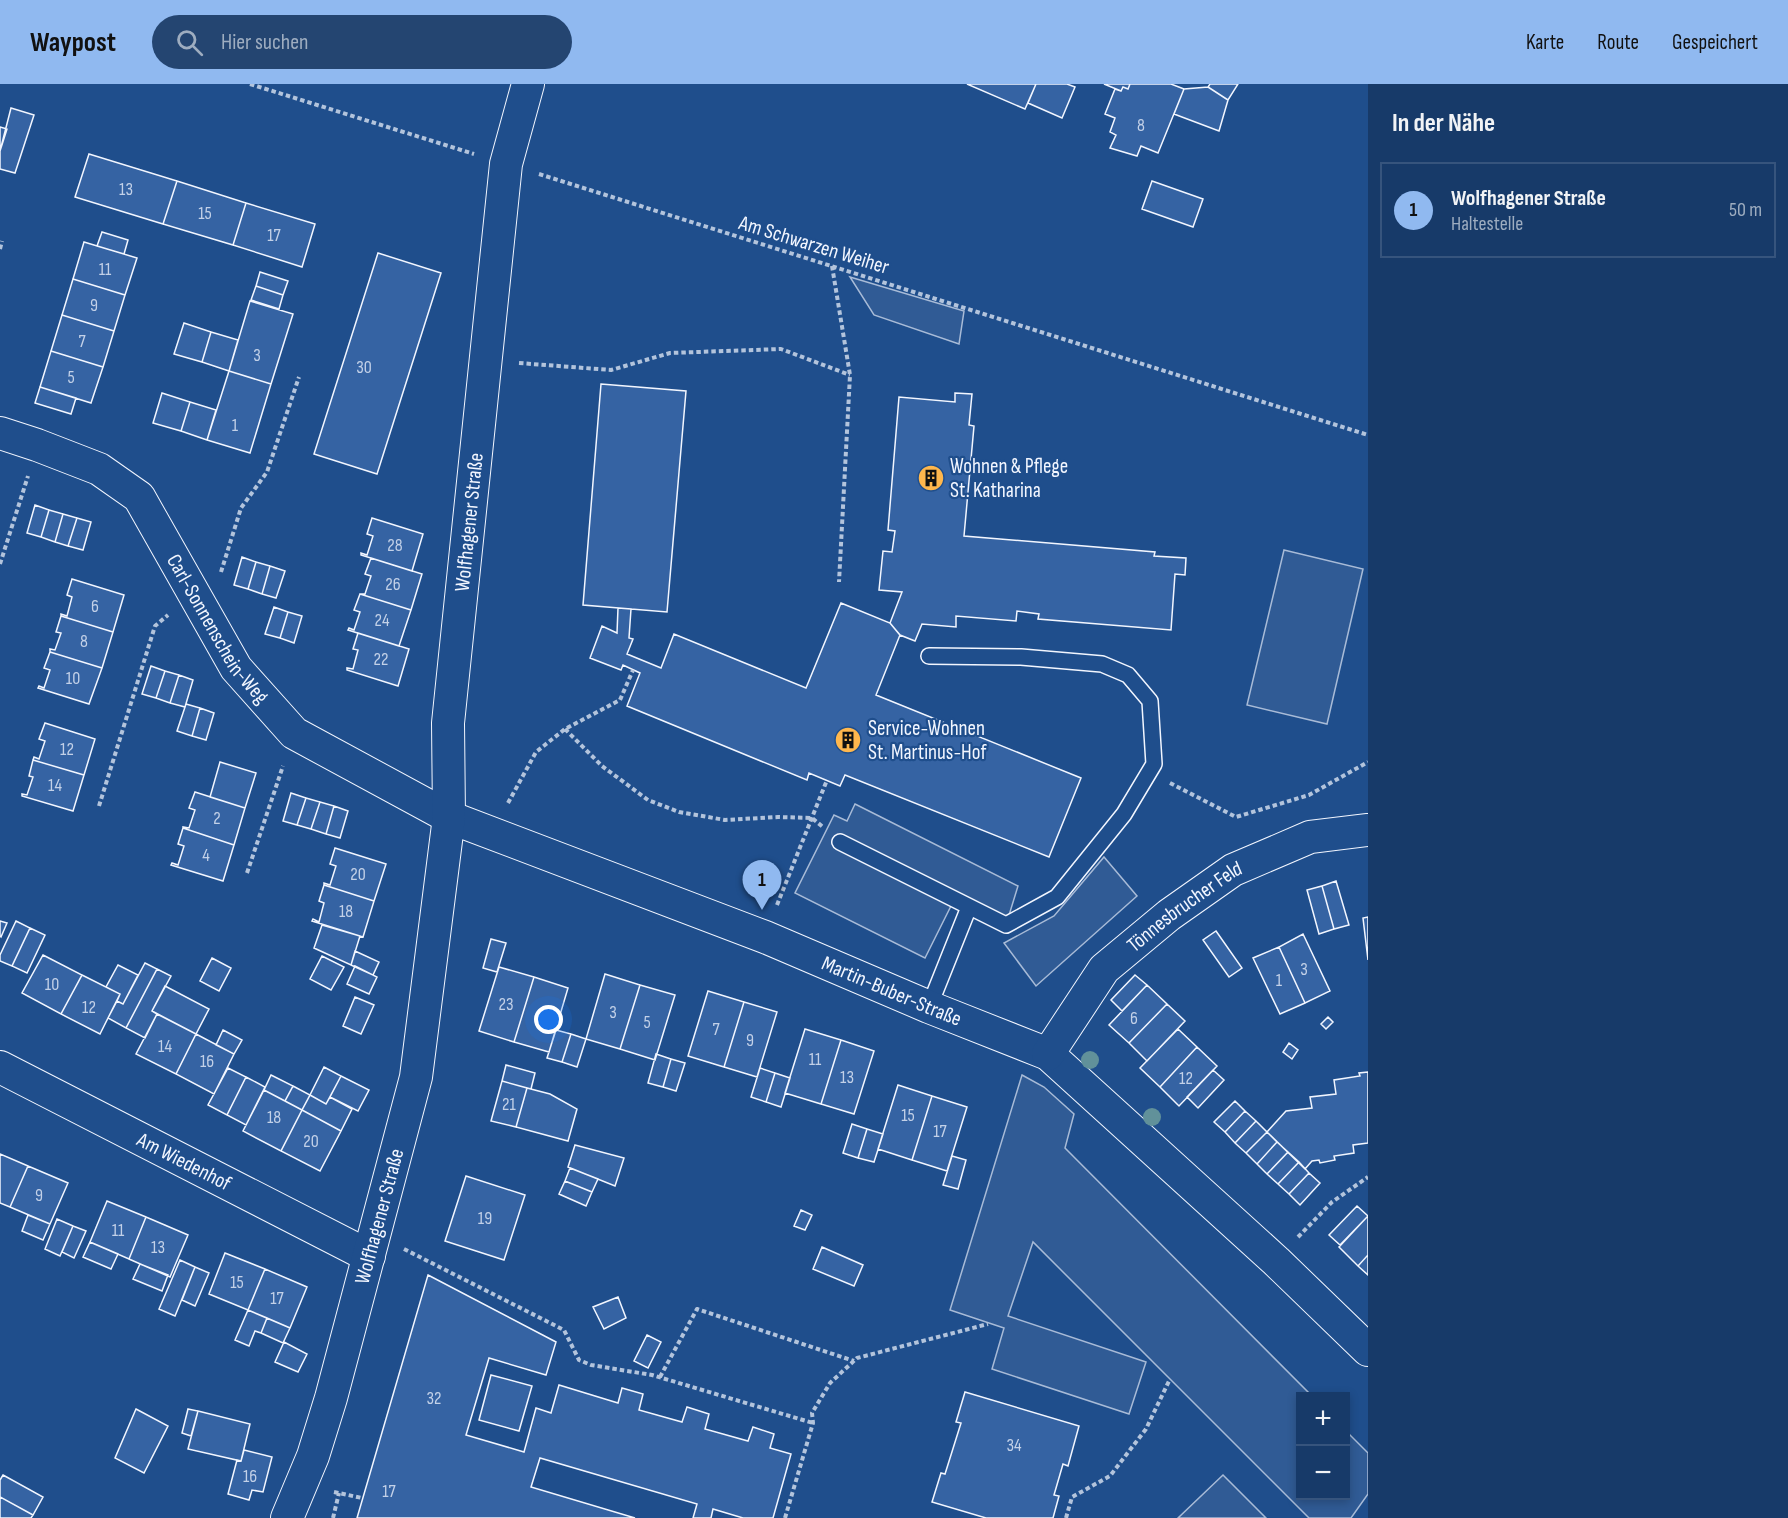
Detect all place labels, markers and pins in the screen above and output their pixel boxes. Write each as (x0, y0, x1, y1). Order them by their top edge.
place label: Wohnen & Pflege St. Katharina (950, 454, 1068, 503)
building icon: Wohnen & Pflege St. Katharina (916, 463, 946, 493)
place label: Service-Wohnen St. Martinus-Hof (868, 716, 987, 765)
building icon: Service-Wohnen St. Martinus-Hof (833, 725, 863, 755)
pin: 1 (742, 860, 782, 910)

